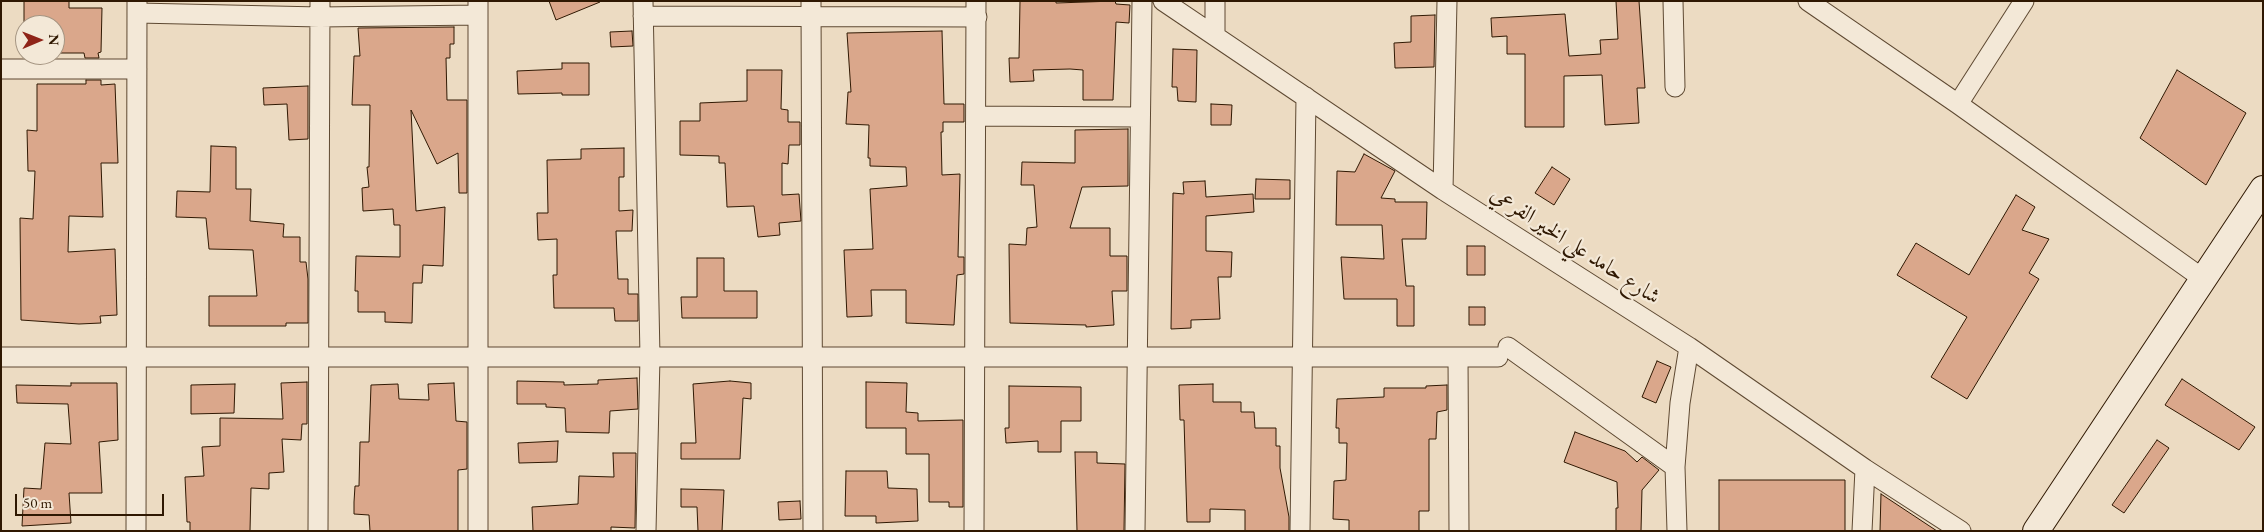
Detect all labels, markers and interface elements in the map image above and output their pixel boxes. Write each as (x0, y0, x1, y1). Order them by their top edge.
north arrow (15, 15, 65, 65)
text: N (45, 34, 63, 46)
street label: شارع حامد علي الخير الفرعي (1485, 181, 1665, 311)
scale bar (18, 484, 166, 516)
text: 50 m (23, 493, 52, 512)

